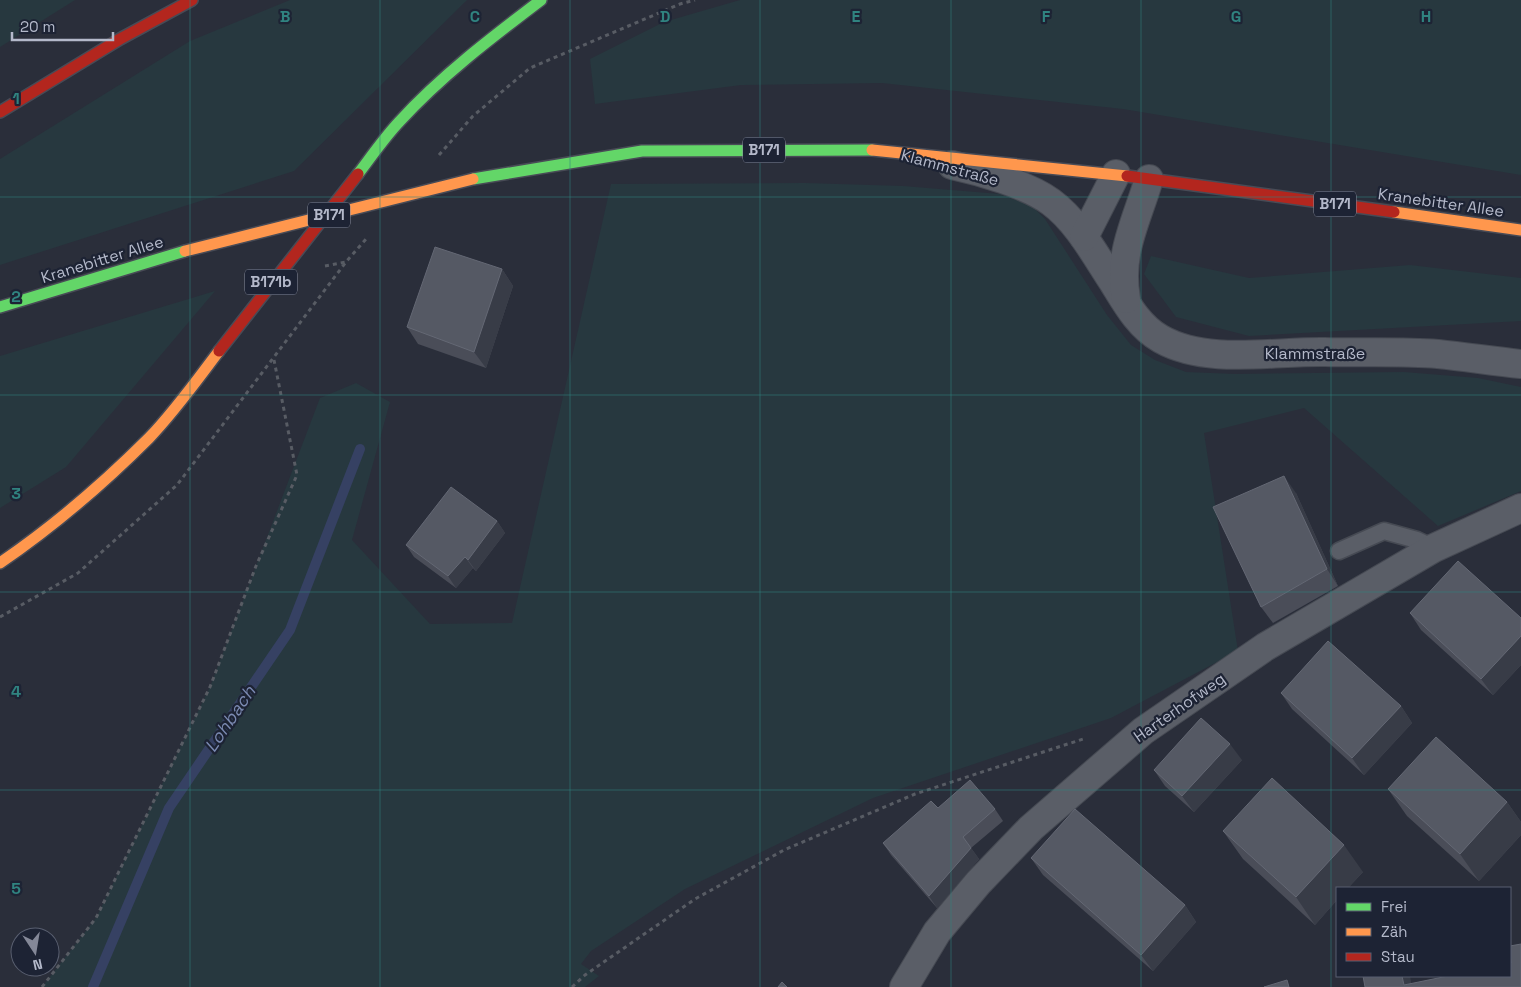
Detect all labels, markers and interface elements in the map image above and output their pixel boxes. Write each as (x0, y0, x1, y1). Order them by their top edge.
text: B (280, 6, 290, 27)
text: C (470, 6, 480, 27)
text: D (660, 6, 670, 27)
text: E (852, 6, 861, 27)
text: F (1042, 6, 1051, 27)
text: G (1231, 6, 1241, 27)
text: H (1421, 6, 1431, 27)
scale bar (12, 10, 114, 42)
text: 20 m (20, 17, 55, 36)
text: 1 (12, 88, 20, 109)
road number: B171 (743, 138, 785, 162)
street label: Klammstraße (899, 144, 1001, 191)
street label: Kranebitter Allee (1377, 183, 1505, 222)
road number: B171 (1314, 192, 1356, 216)
road number: B171 (308, 202, 350, 228)
street label: Kranebitter Allee (38, 231, 166, 288)
road number: B171b (245, 270, 297, 294)
text: 2 (11, 286, 21, 307)
street label: Klammstraße (1265, 343, 1365, 364)
text: 3 (11, 483, 21, 504)
street label: Harterhofweg (1129, 668, 1229, 747)
water label: Lohbach (199, 680, 261, 756)
text: 4 (11, 681, 21, 702)
text: 5 (11, 878, 21, 899)
legend (1336, 887, 1511, 977)
text: Frei (1381, 897, 1407, 916)
text: Zäh (1381, 922, 1407, 941)
north arrow (10, 927, 60, 977)
text: Stau (1381, 947, 1415, 966)
text: N (31, 955, 44, 974)

